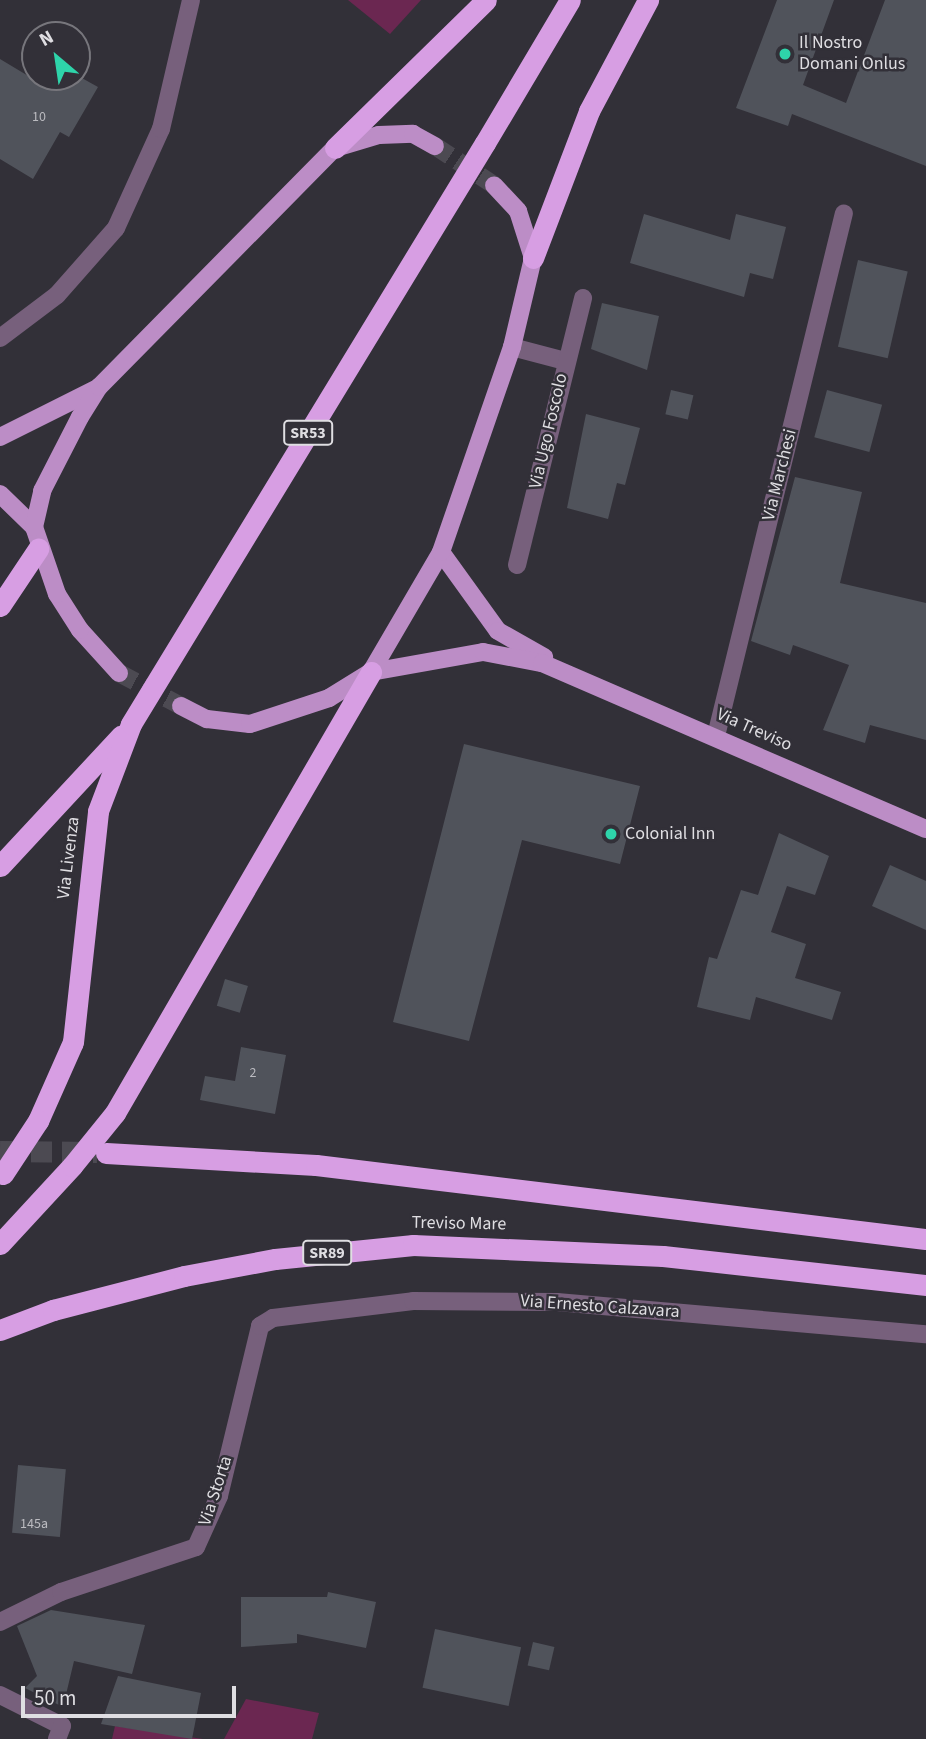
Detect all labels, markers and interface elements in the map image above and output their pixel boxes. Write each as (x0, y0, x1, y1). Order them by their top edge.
north arrow (21, 21, 91, 91)
text: N (34, 24, 59, 54)
place label: Il Nostro Domani Onlus (799, 33, 905, 76)
marker: Il Nostro Domani Onlus (777, 46, 793, 62)
house number: 10 (32, 109, 46, 125)
street label: Via Ugo Foscolo (525, 371, 573, 491)
road number: SR53 (282, 420, 334, 446)
street label: Via Marchesi (758, 427, 802, 523)
street label: Via Treviso (713, 704, 795, 756)
street label: Via Livenza (53, 816, 85, 900)
place label: Colonial Inn (625, 823, 715, 845)
marker: Colonial Inn (603, 826, 619, 842)
house number: 2 (250, 1065, 256, 1081)
street label: Treviso Mare (411, 1212, 507, 1236)
road number: SR89 (301, 1240, 353, 1266)
street label: Via Ernesto Calzavara (520, 1291, 680, 1323)
street label: Via Storta (195, 1453, 237, 1529)
house number: 145a (20, 1516, 48, 1532)
scale bar (24, 1672, 240, 1716)
text: 50 m (34, 1683, 76, 1713)

